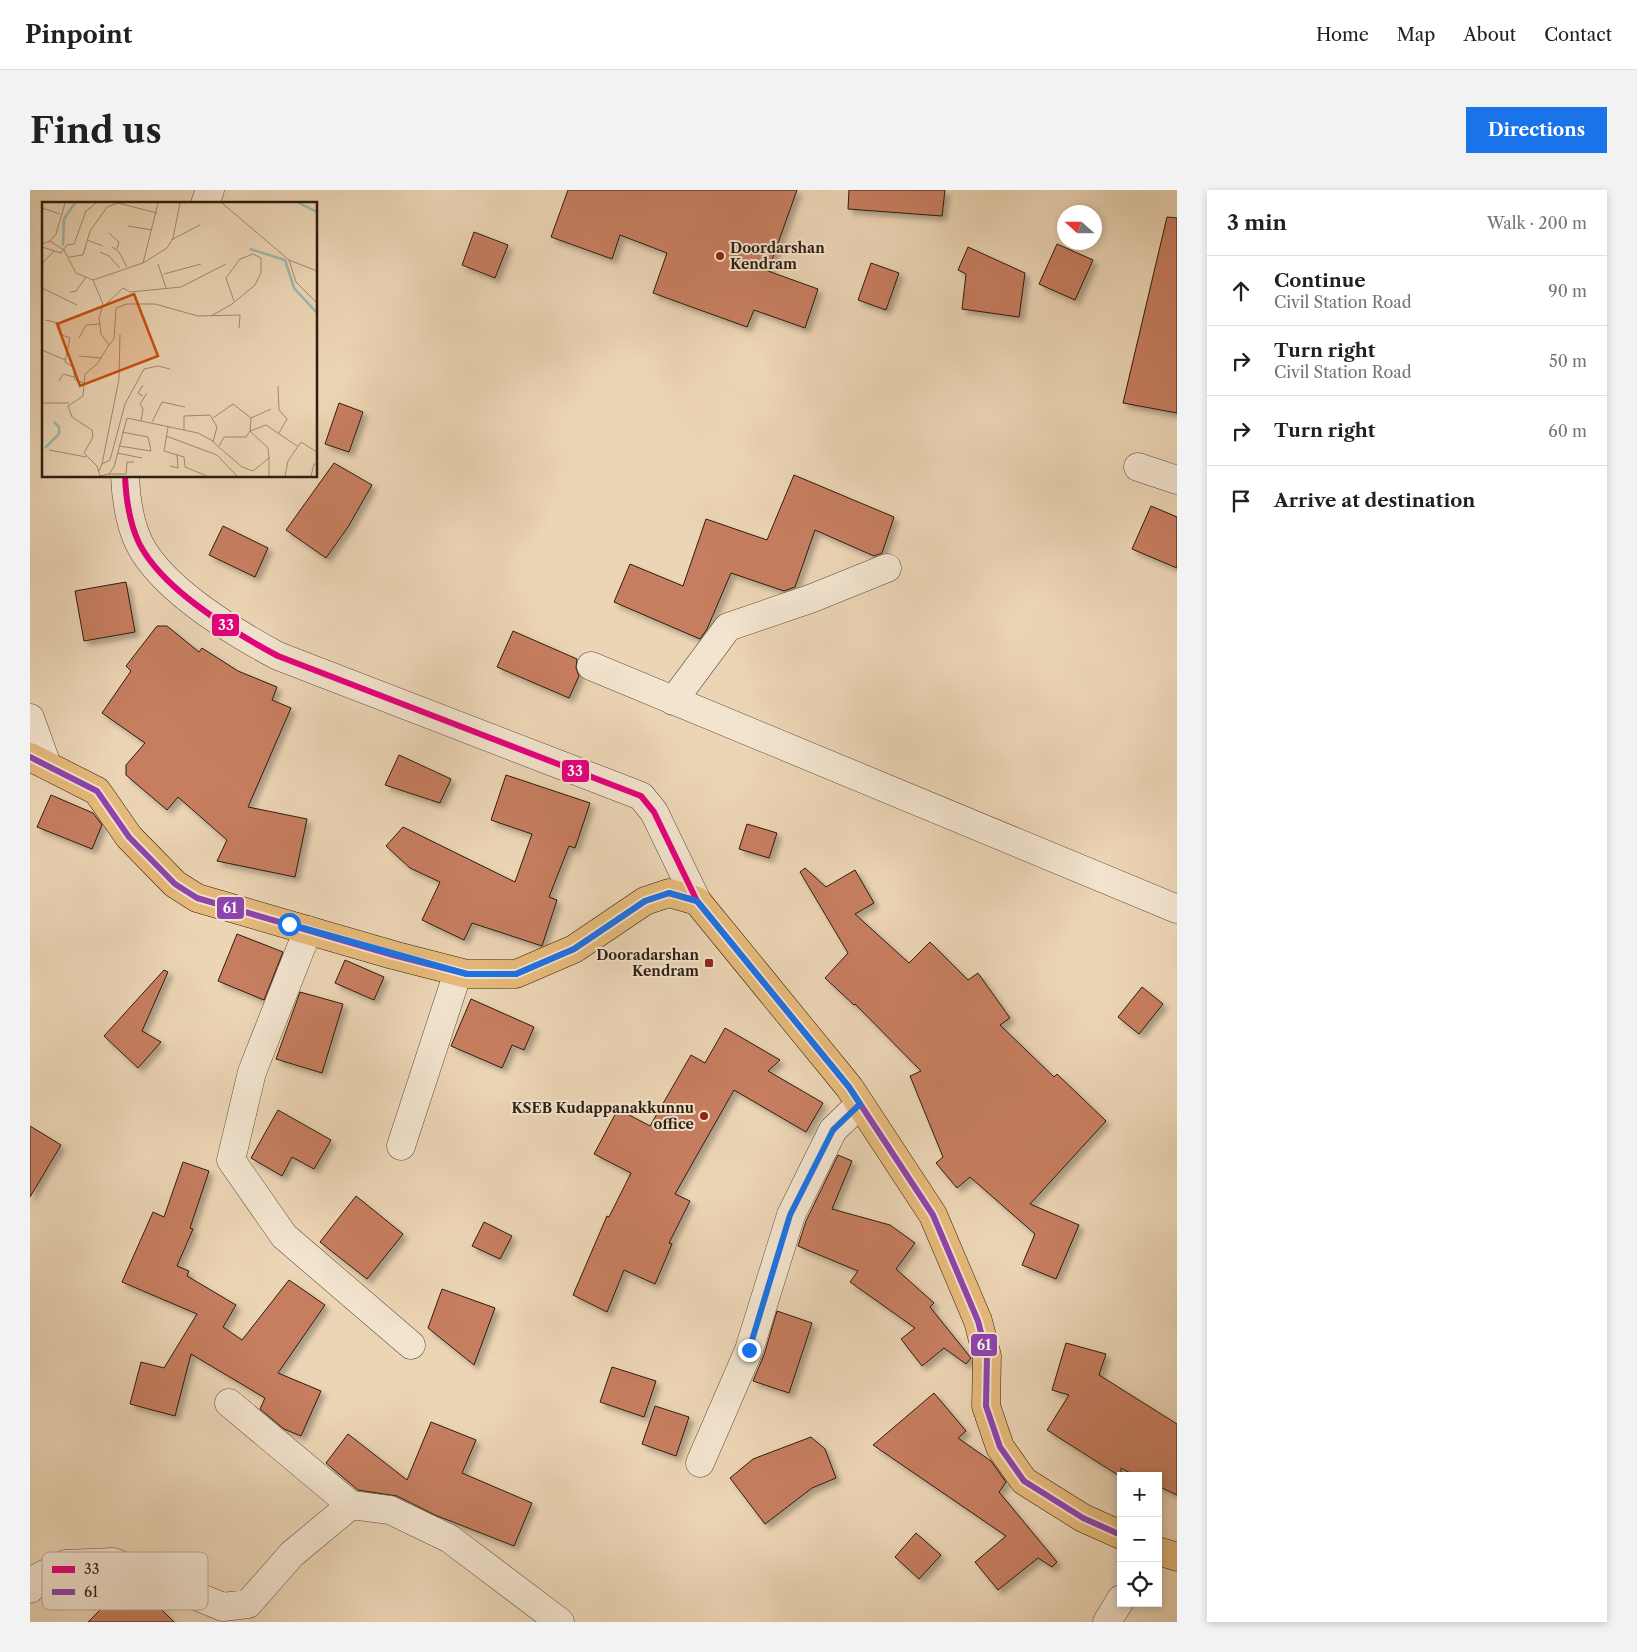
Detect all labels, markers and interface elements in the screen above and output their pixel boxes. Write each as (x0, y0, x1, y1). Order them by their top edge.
text: Pinpoint (25, 20, 132, 49)
text: Home (1316, 24, 1369, 46)
text: Map (1397, 24, 1435, 46)
text: About (1463, 24, 1516, 46)
text: Contact (1544, 24, 1612, 46)
button: Directions (1466, 107, 1607, 153)
text: Find us (30, 109, 162, 152)
inset map (42, 202, 318, 478)
north arrow (1057, 205, 1102, 250)
text: 3 min (1227, 210, 1287, 235)
text: Walk · 200 m (1487, 213, 1587, 233)
place label: Doordarshan Kendram (730, 239, 825, 273)
marker: Doordarshan Kendram (714, 250, 726, 262)
text: Continue (1274, 269, 1366, 292)
icon: ahead (1227, 277, 1255, 305)
text: 90 m (1548, 281, 1587, 301)
text: Civil Station Road (1274, 292, 1411, 312)
text: Turn right (1274, 339, 1375, 362)
icon: right (1227, 347, 1255, 375)
text: 50 m (1549, 351, 1587, 371)
text: Civil Station Road (1274, 362, 1411, 382)
icon: right (1227, 417, 1255, 445)
text: Turn right (1274, 419, 1375, 442)
text: 60 m (1548, 421, 1587, 441)
icon: arrive (1227, 487, 1255, 515)
text: Arrive at destination (1274, 489, 1475, 512)
line badge: 33 (211, 613, 240, 637)
text: 33 (218, 616, 234, 634)
line badge: 33 (561, 759, 590, 783)
text: 33 (567, 762, 583, 780)
line badge: 61 (216, 896, 245, 920)
text: 61 (223, 899, 238, 917)
route start (278, 913, 301, 936)
place label: Dooradarshan Kendram (596, 946, 699, 980)
marker: Dooradarshan Kendram (703, 957, 715, 969)
place label: KSEB Kudappanakkunnu office (511, 1099, 694, 1133)
marker: KSEB Kudappanakkunnu office (698, 1110, 710, 1122)
line badge: 61 (970, 1333, 998, 1357)
text: 61 (977, 1336, 992, 1354)
route end (738, 1339, 761, 1362)
map controls (1117, 1472, 1162, 1607)
button: + (1117, 1472, 1162, 1517)
button: − (1117, 1517, 1162, 1562)
legend (42, 1552, 208, 1610)
text: 33 (84, 1560, 99, 1578)
button: locate (1117, 1562, 1162, 1607)
text: 61 (84, 1583, 98, 1601)

